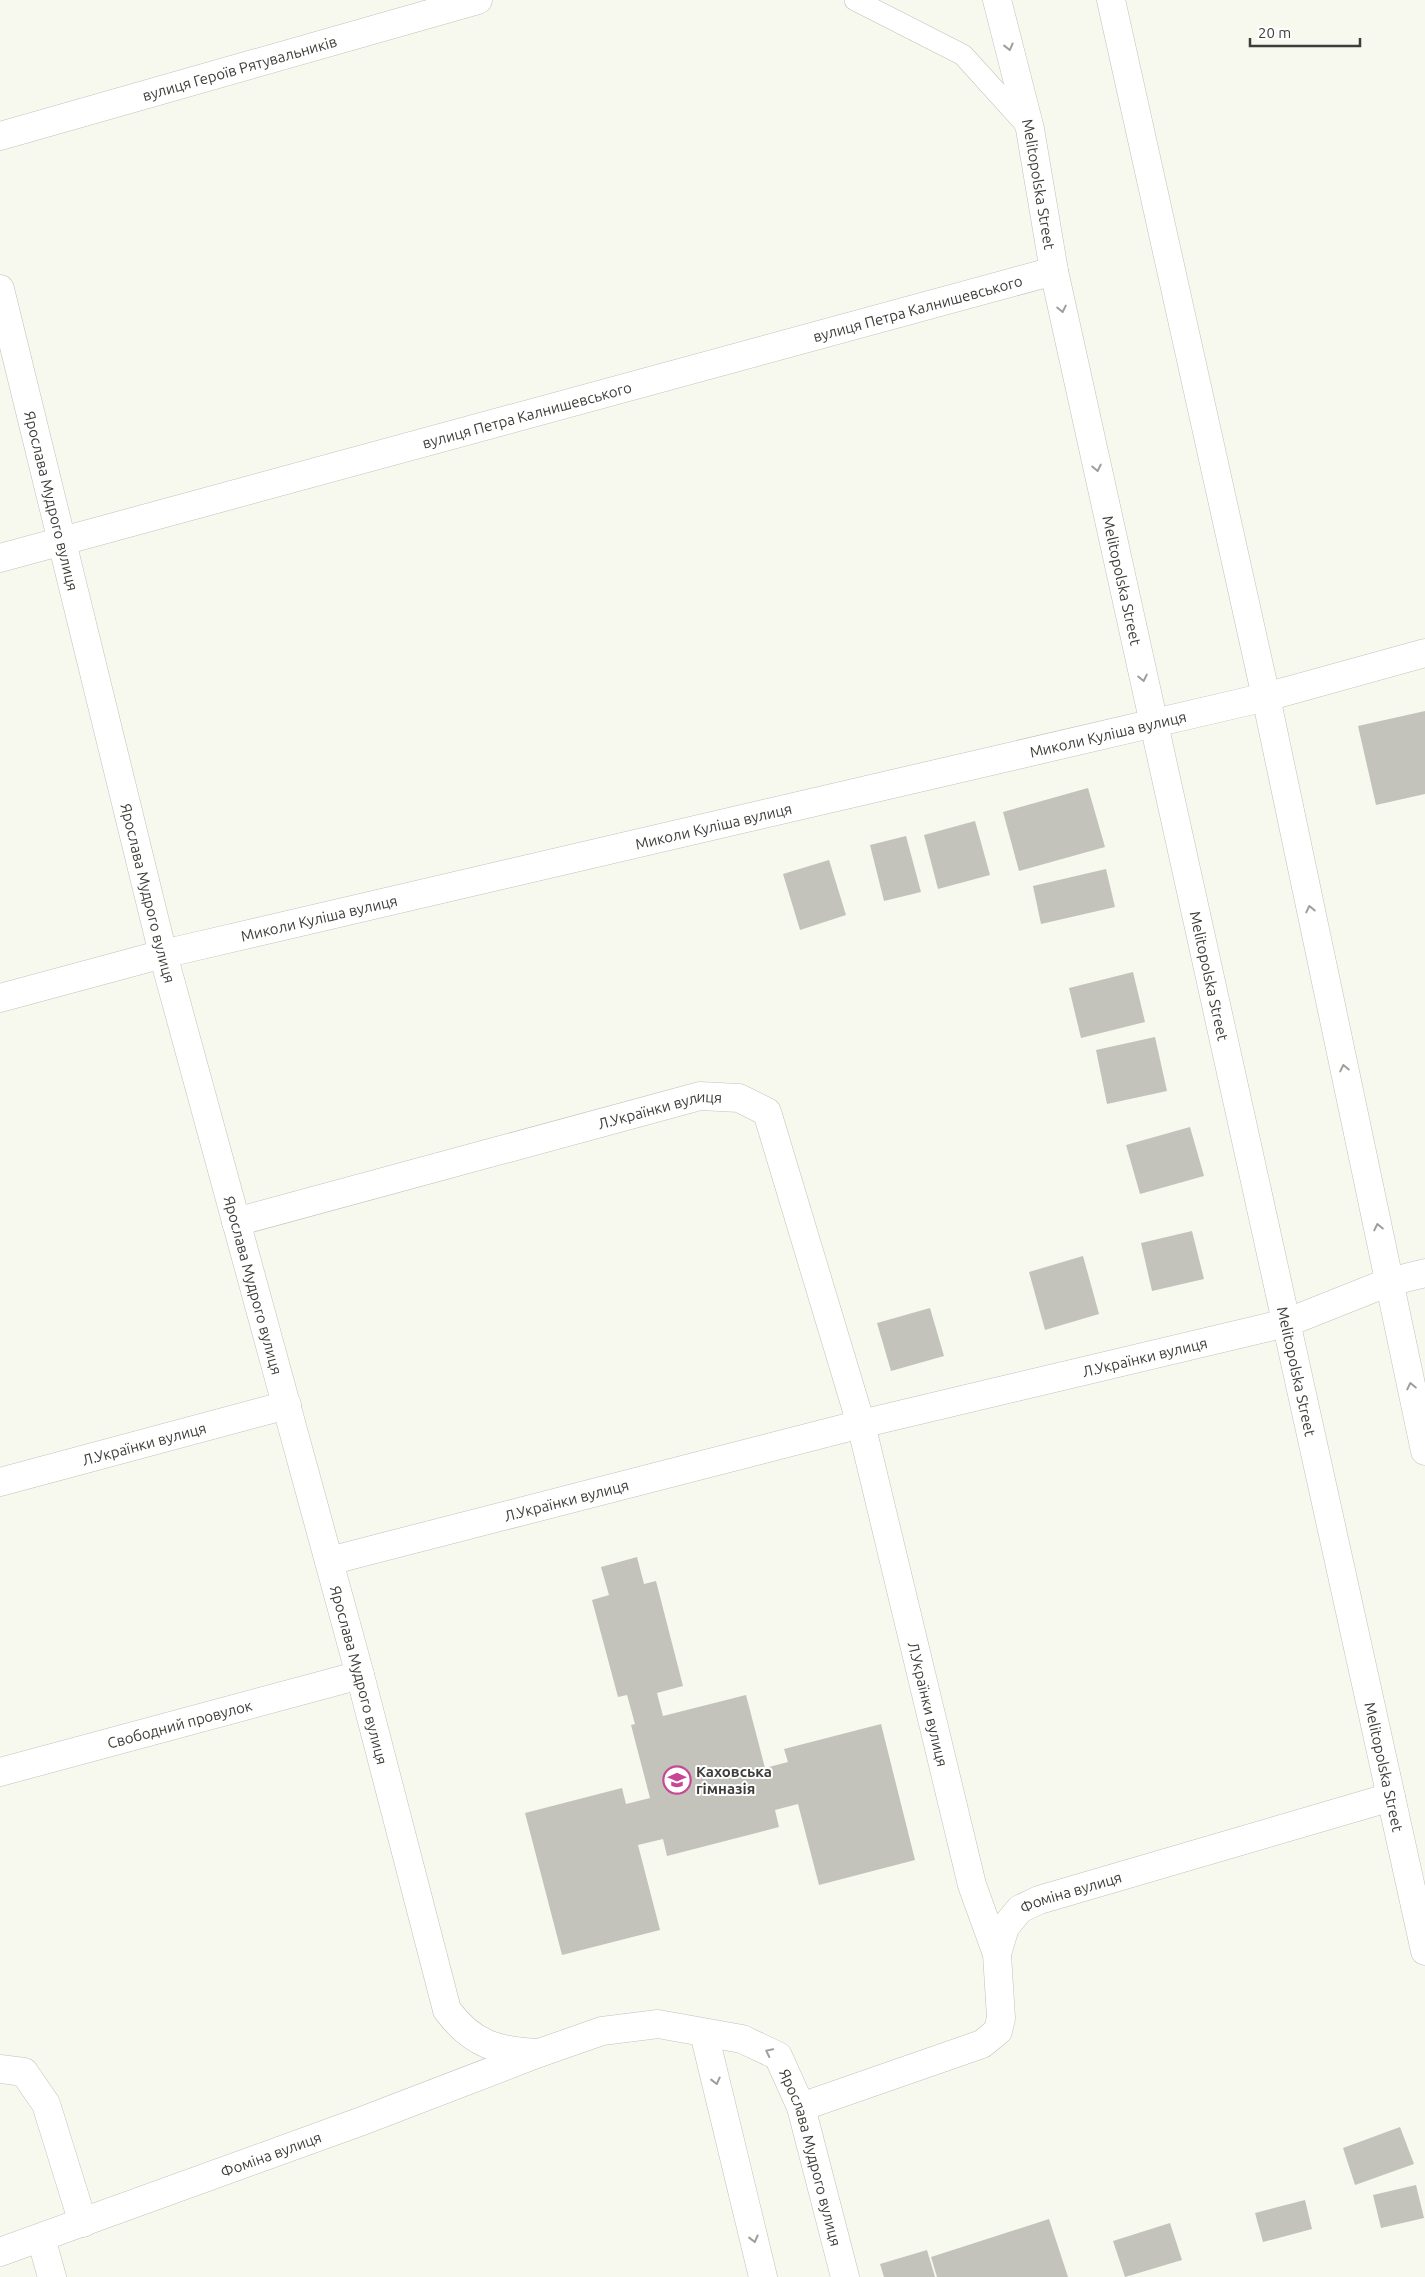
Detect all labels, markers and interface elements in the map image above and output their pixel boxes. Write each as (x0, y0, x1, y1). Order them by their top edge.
scale bar (1250, 15, 1360, 47)
text: 20 m (1258, 24, 1291, 41)
street label: вулиця Героїв Рятувальників (140, 32, 339, 104)
one-way arrow (1003, 43, 1014, 52)
street label: Melitopolska Street (1019, 117, 1059, 251)
street label: вулиця Петра Калнишевського (811, 272, 1024, 345)
one-way arrow (1056, 305, 1067, 314)
street label: вулиця Петра Калнишевського (420, 378, 633, 451)
street label: Ярослава Мудрого вулиця (22, 409, 82, 592)
one-way arrow (1091, 463, 1102, 472)
street label: Melitopolska Street (1100, 514, 1145, 647)
one-way arrow (1137, 673, 1148, 682)
street label: Миколи Куліша вулиця (1028, 707, 1188, 760)
street label: Миколи Куліша вулиця (633, 799, 793, 852)
street label: Ярослава Мудрого вулиця (118, 801, 179, 985)
street label: Миколи Куліша вулиця (239, 891, 399, 944)
one-way arrow (1306, 905, 1316, 913)
street label: Melitopolska Street (1187, 909, 1232, 1042)
one-way arrow (1339, 1064, 1350, 1072)
street label: Л.Українки вулиця (596, 1087, 723, 1132)
street label: Ярослава Мудрого вулиця (221, 1194, 286, 1376)
one-way arrow (1373, 1223, 1383, 1231)
street label: Melitopolska Street (1274, 1305, 1320, 1438)
street label: Л.Українки вулиця (1081, 1334, 1209, 1380)
one-way arrow (1406, 1382, 1417, 1390)
street label: Л.Українки вулиця (80, 1419, 208, 1468)
street label: Л.Українки вулиця (502, 1476, 630, 1524)
street label: Ярослава Мудрого вулиця (327, 1584, 391, 1766)
street label: Л.Українки вулиця (905, 1640, 952, 1768)
street label: Свободний провулок (105, 1696, 254, 1751)
street label: Melitopolska Street (1362, 1700, 1407, 1833)
place label: Каховська гімназія (696, 1763, 772, 1797)
school or university icon: Каховська гімназія (662, 1765, 692, 1795)
street label: Фоміна вулиця (1017, 1868, 1124, 1916)
one-way arrow (766, 2048, 775, 2058)
street label: Ярослава Мудрого вулиця (776, 2066, 845, 2248)
one-way arrow (710, 2076, 721, 2085)
street label: Фоміна вулиця (218, 2128, 324, 2180)
one-way arrow (748, 2234, 759, 2243)

